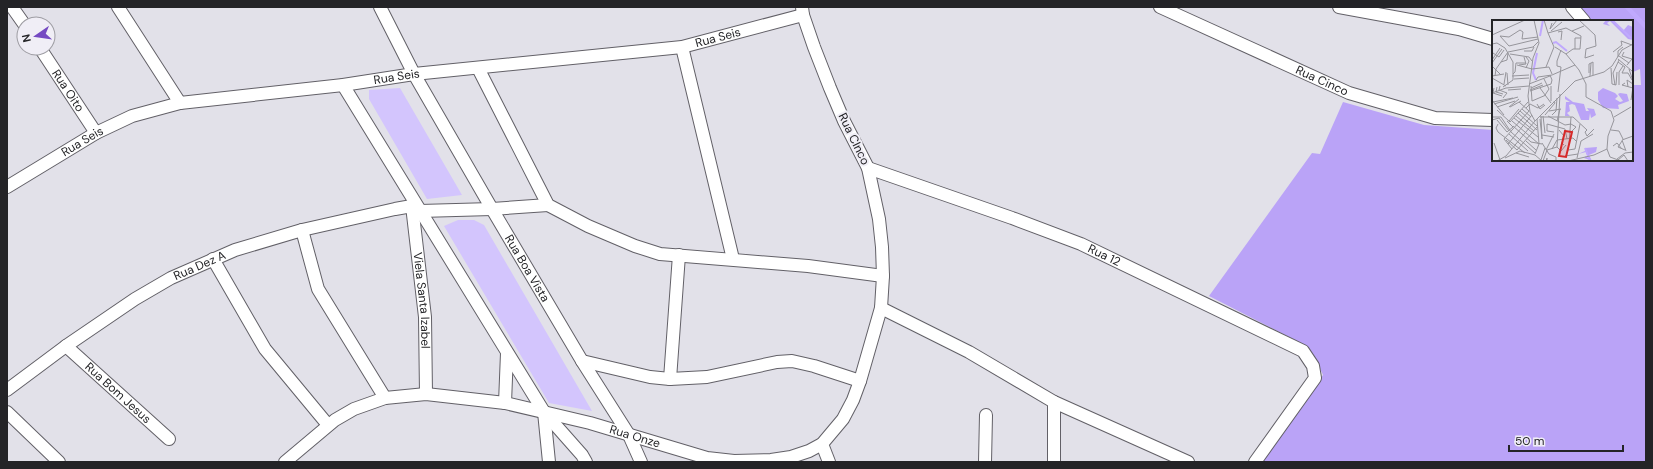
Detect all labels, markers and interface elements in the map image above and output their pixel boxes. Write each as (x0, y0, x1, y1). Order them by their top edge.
north arrow (16, 16, 56, 56)
inset map (1492, 20, 1633, 161)
street label: Rua Seis (693, 24, 742, 51)
text: N (19, 33, 34, 44)
street label: Rua Cinco (1293, 62, 1351, 100)
street label: Rua Seis (373, 65, 421, 88)
street label: Rua Oito (48, 66, 88, 115)
street label: Rua CInco (835, 110, 873, 168)
street label: Rua Seis (58, 123, 106, 160)
street label: Rua Boa Vista (501, 232, 553, 305)
street label: Rua 12 (1085, 241, 1123, 270)
street label: Rua Dez A (171, 247, 228, 284)
street label: Viela Santa Izabel (409, 251, 433, 349)
street label: Rua Bom Jesus (81, 359, 154, 427)
street label: Rua Onze (608, 421, 662, 452)
scale bar (1509, 427, 1623, 453)
text: 50 m (1515, 433, 1544, 449)

